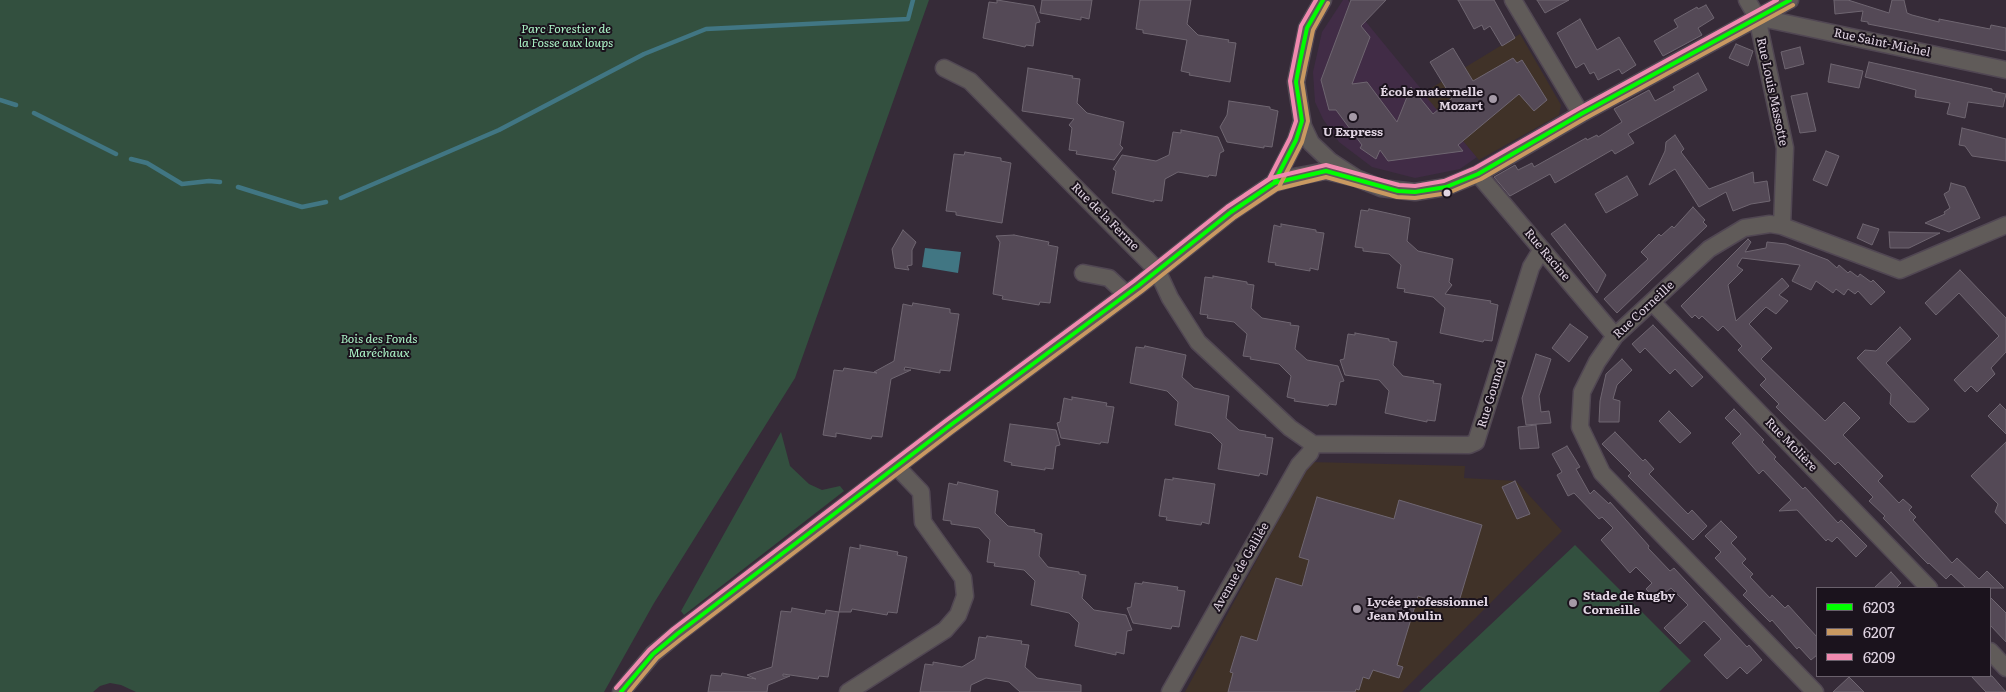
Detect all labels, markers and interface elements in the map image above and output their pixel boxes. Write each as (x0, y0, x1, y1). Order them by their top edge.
park label: Parc Forestier de la Fosse aux loups (519, 22, 613, 50)
street label: Rue Saint-Michel (1832, 26, 1932, 60)
street label: Rue Louis Massotte (1754, 37, 1790, 147)
place label: École maternelle Mozart (1380, 85, 1483, 113)
marker: École maternelle Mozart (1487, 93, 1499, 105)
marker: U Express (1347, 111, 1359, 123)
place label: U Express (1323, 125, 1383, 139)
street label: Rue de la Ferme (1068, 180, 1142, 254)
unlabelled marker (1442, 188, 1452, 198)
street label: Rue Racine (1521, 226, 1573, 284)
street label: Rue Corneille (1611, 278, 1677, 342)
park label: Bois des Fonds Maréchaux (340, 332, 418, 360)
street label: Rue Gounod (1475, 358, 1509, 430)
street label: Rue Molière (1762, 415, 1820, 475)
street label: Avenue de Galilée (1210, 520, 1272, 614)
legend (1816, 587, 1991, 677)
place label: Stade de Rugby Corneille (1583, 589, 1675, 617)
place label: Lycée professionnel Jean Moulin (1367, 595, 1488, 623)
text: 6203 (1863, 595, 1895, 618)
marker: Stade de Rugby Corneille (1567, 597, 1579, 609)
marker: Lycée professionnel Jean Moulin (1351, 603, 1363, 615)
text: 6207 (1863, 620, 1895, 643)
text: 6209 (1863, 645, 1895, 668)

